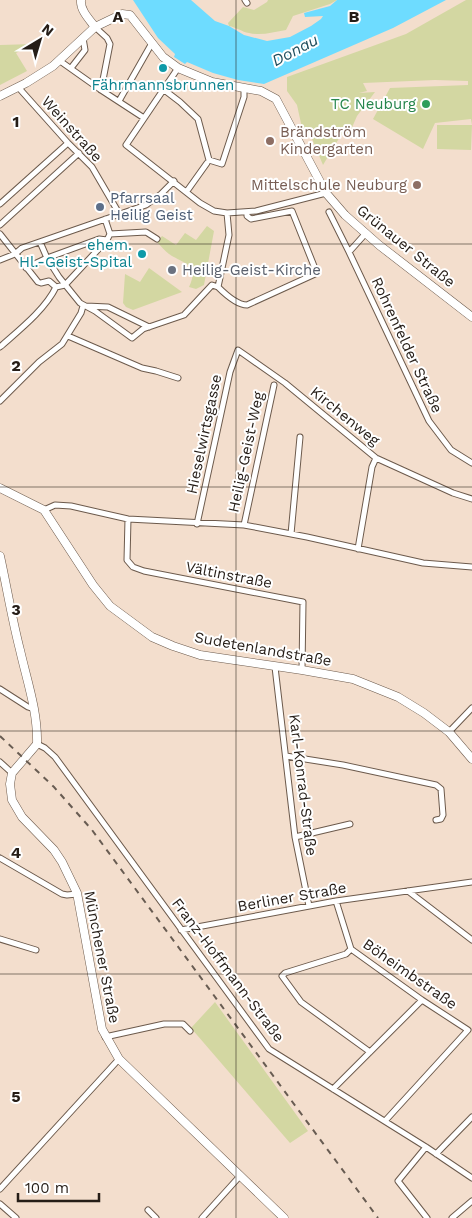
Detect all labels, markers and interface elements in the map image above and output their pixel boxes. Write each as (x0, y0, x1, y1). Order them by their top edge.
text: A (113, 7, 124, 26)
text: B (349, 7, 360, 26)
north arrow (15, 15, 65, 65)
text: N (39, 20, 57, 39)
water label: Donau (269, 30, 322, 70)
marker: Fährmannsbrunnen (157, 62, 169, 74)
place label: Fährmannsbrunnen (92, 76, 234, 94)
street label: Weinstraße (38, 92, 106, 166)
place label: TC Neuburg (331, 95, 416, 113)
marker: TC Neuburg (420, 98, 432, 110)
text: 1 (13, 112, 19, 131)
place label: Brändström Kindergarten (280, 123, 373, 158)
marker: Brändström Kindergarten (264, 135, 276, 147)
place label: Mittelschule Neuburg (251, 176, 407, 194)
marker: Mittelschule Neuburg (411, 179, 423, 191)
place label: Pfarrsaal Heilig Geist (110, 189, 194, 224)
marker: Pfarrsaal Heilig Geist (94, 201, 106, 213)
street label: Grünauer Straße (353, 201, 459, 291)
place label: ehem. Hl.-Geist-Spital (19, 236, 132, 271)
marker: ehem. Hl.-Geist-Spital (136, 248, 148, 260)
place label: Heilig-Geist-Kirche (182, 261, 321, 279)
marker: Heilig-Geist-Kirche (166, 264, 178, 276)
street label: Rohrenfelder Straße (368, 274, 446, 416)
text: 2 (11, 356, 21, 375)
street label: Hieselwirtsgasse (183, 373, 225, 495)
street label: Kirchenweg (307, 383, 383, 449)
street label: Heilig-Geist-Weg (224, 390, 268, 514)
street label: Vältinstraße (184, 558, 274, 592)
text: 3 (11, 600, 21, 619)
street label: Sudetenlandstraße (193, 628, 333, 670)
street label: Karl-Konrad-Straße (285, 713, 321, 857)
text: 4 (11, 843, 21, 862)
street label: Berliner Straße (236, 879, 348, 915)
street label: Münchener Straße (80, 889, 124, 1025)
street label: Franz-Hoffmann-Straße (168, 894, 288, 1046)
street label: Böheimbstraße (359, 935, 461, 1013)
text: 5 (11, 1087, 21, 1106)
scale bar (18, 1170, 99, 1202)
text: 100 m (25, 1179, 69, 1197)

